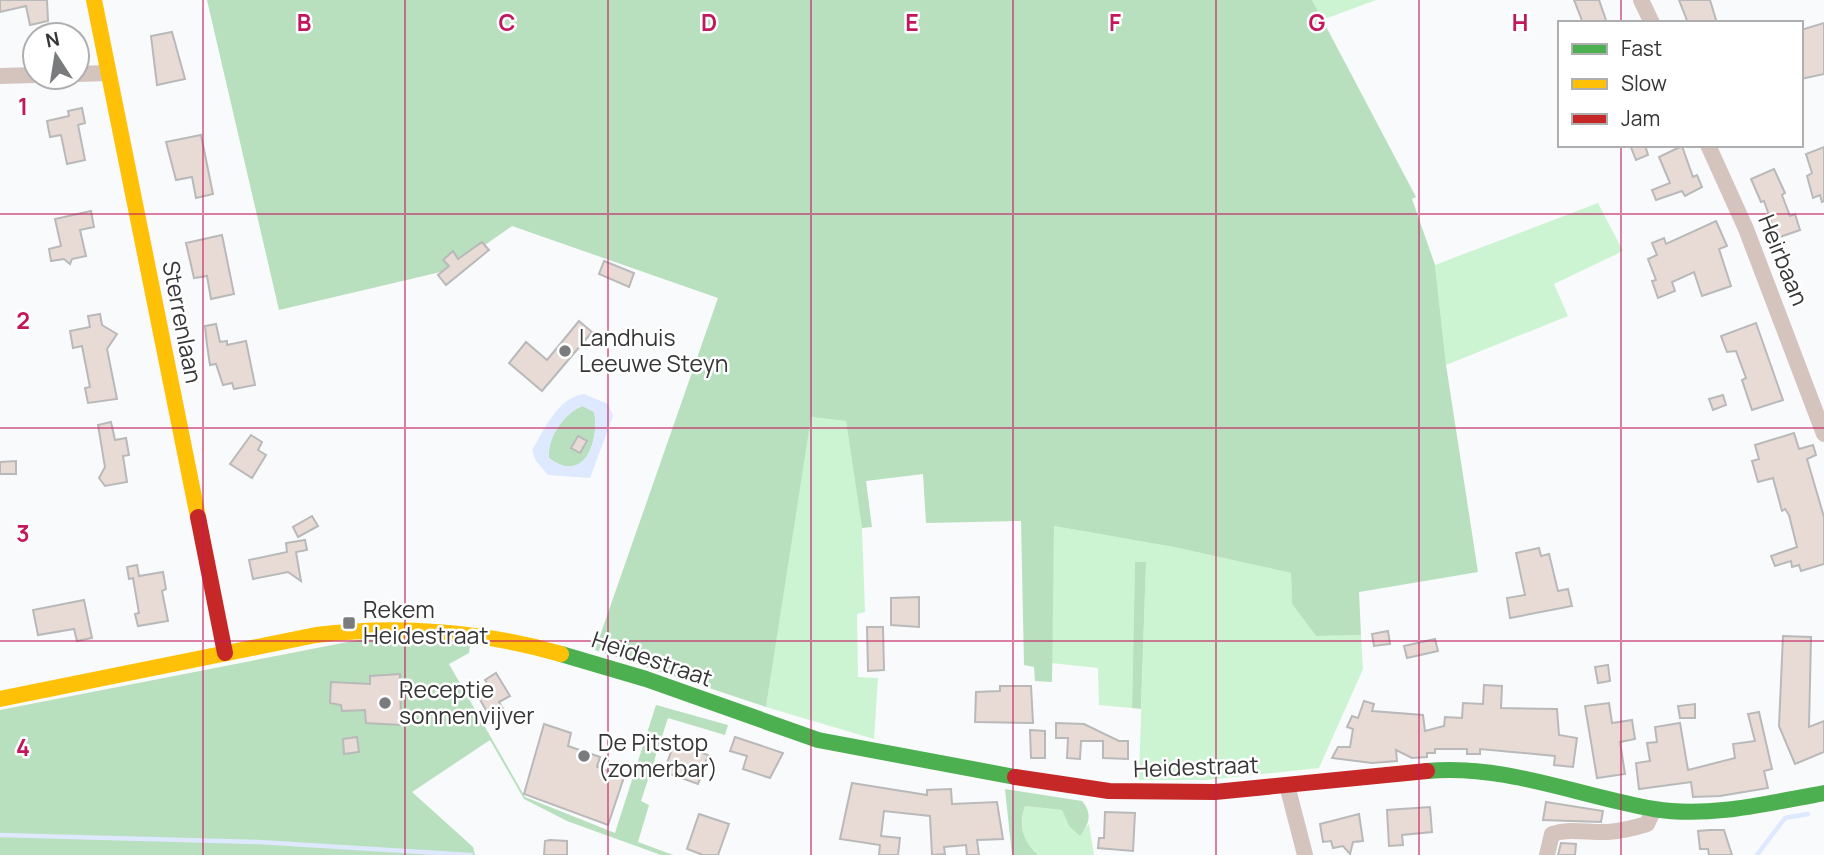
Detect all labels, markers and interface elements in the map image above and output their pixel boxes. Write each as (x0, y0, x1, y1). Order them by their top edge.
text: B (297, 6, 311, 38)
text: C (499, 6, 516, 38)
text: D (701, 6, 717, 38)
text: E (905, 6, 919, 38)
text: F (1109, 6, 1121, 38)
text: G (1309, 6, 1326, 38)
text: H (1512, 6, 1528, 38)
north arrow (21, 21, 91, 91)
legend (1558, 21, 1803, 147)
text: N (43, 25, 62, 54)
text: Fast (1621, 34, 1662, 62)
text: Slow (1621, 69, 1667, 97)
text: 1 (18, 90, 28, 122)
text: Jam (1621, 104, 1660, 132)
street label: Heirbaan (1751, 209, 1817, 310)
street label: Sterrenlaan (155, 258, 211, 386)
text: 2 (16, 304, 30, 336)
place label: Landhuis Leeuwe Steyn (579, 321, 728, 379)
marker: Landhuis Leeuwe Steyn (557, 343, 573, 359)
text: 3 (16, 517, 30, 549)
place label: Rekem Heidestraat (363, 593, 489, 651)
marker: Rekem Heidestraat (341, 615, 357, 631)
street label: Heidestraat (588, 622, 717, 694)
place label: Receptie sonnenvijver (399, 673, 534, 731)
marker: Receptie sonnenvijver (377, 695, 393, 711)
place label: De Pitstop (zomerbar) (598, 726, 718, 784)
text: 4 (16, 731, 30, 763)
marker: De Pitstop (zomerbar) (576, 748, 592, 764)
street label: Heidestraat (1133, 748, 1259, 784)

